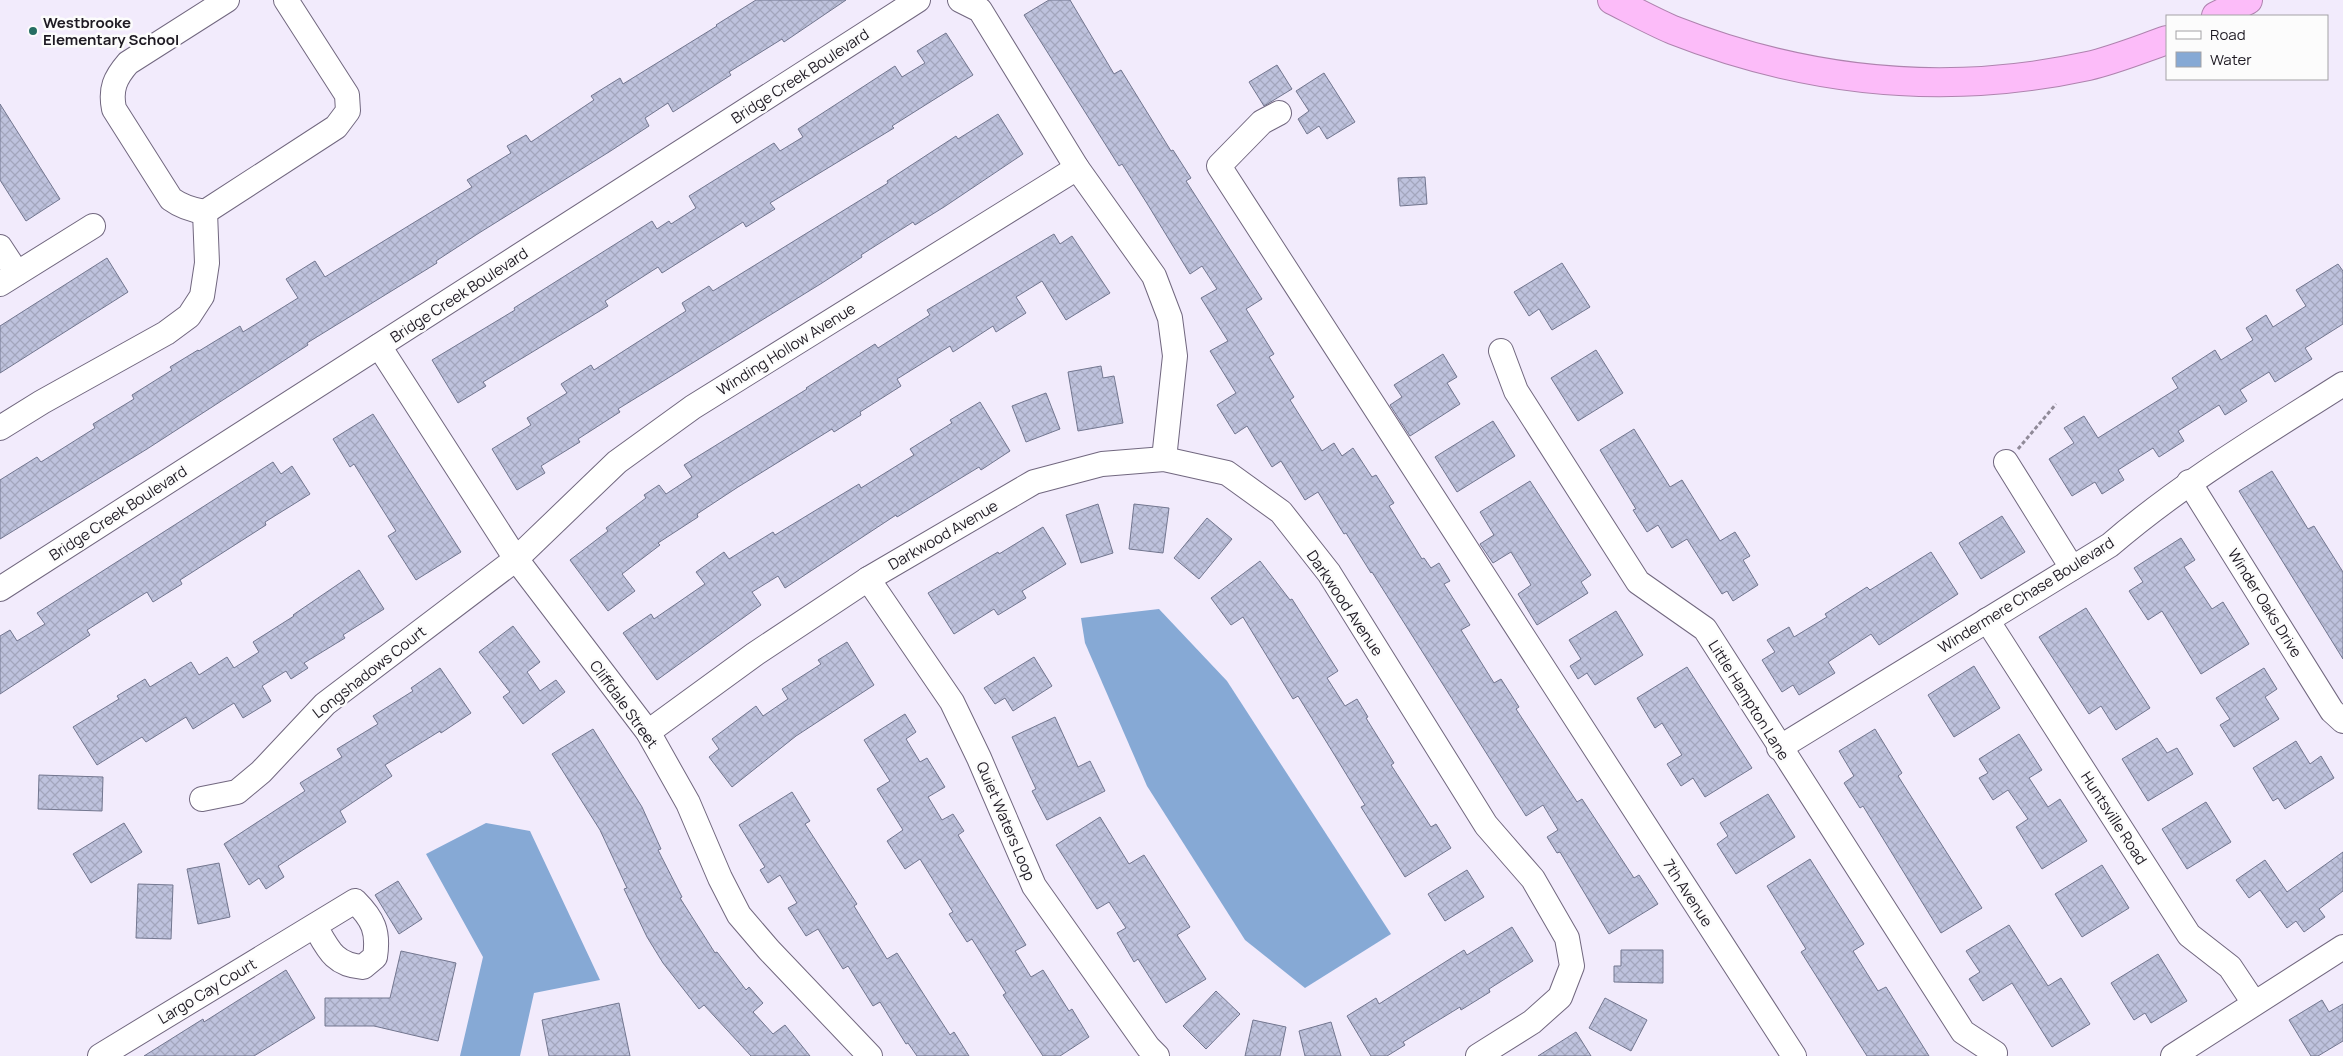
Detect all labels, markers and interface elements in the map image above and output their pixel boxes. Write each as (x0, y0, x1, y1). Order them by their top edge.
place label: Westbrooke Elementary School (43, 12, 179, 50)
legend (2166, 15, 2328, 80)
street label: Bridge Creek Boulevard (727, 24, 873, 128)
text: Road (2210, 24, 2246, 45)
marker: Westbrooke Elementary School (27, 25, 39, 37)
text: Water (2210, 49, 2252, 70)
street label: Bridge Creek Boulevard (386, 243, 532, 347)
street label: Winding Hollow Avenue (713, 298, 860, 400)
street label: Bridge Creek Boulevard (45, 461, 191, 565)
street label: Darkwood Avenue (884, 495, 1002, 575)
street label: Windermere Chase Boulevard (1934, 532, 2118, 658)
street label: Winder Oaks Drive (2223, 545, 2307, 662)
street label: Darkwood Avenue (1302, 546, 1388, 660)
street label: Longshadows Court (308, 621, 430, 723)
street label: Little Hampton Lane (1704, 636, 1795, 764)
street label: Cliffdale Street (585, 656, 663, 752)
street label: Quiet Waters Loop (971, 758, 1041, 884)
street label: Huntsville Road (2076, 767, 2152, 869)
street label: 7th Avenue (1658, 855, 1718, 931)
street label: Largo Cay Court (154, 953, 260, 1029)

